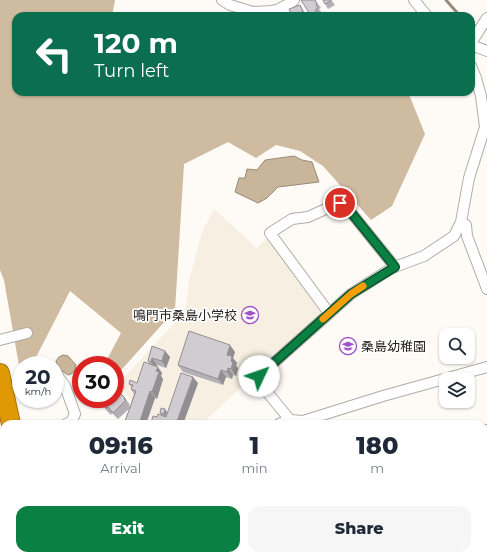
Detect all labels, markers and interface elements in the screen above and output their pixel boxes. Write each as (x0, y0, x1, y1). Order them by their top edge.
text: 120 m (94, 26, 178, 60)
icon: left (28, 28, 80, 80)
text: Turn left (94, 60, 169, 82)
pin (323, 186, 357, 220)
icon: arrive (329, 192, 351, 214)
school or university icon: 鳴門市桑島小学校 (240, 305, 260, 325)
place label: 鳴門市桑島小学校 (133, 307, 237, 323)
map controls (439, 328, 475, 408)
button: search (439, 328, 475, 364)
school or university icon: 桑島幼稚園 (338, 336, 358, 356)
place label: 桑島幼稚園 (361, 338, 426, 354)
position arrow (238, 355, 280, 397)
speed limit sign: 30 (72, 356, 124, 408)
text: 20 (25, 365, 51, 389)
button: layers (439, 372, 475, 408)
text: km/h (25, 385, 51, 398)
text: 09:16 (89, 431, 153, 460)
text: 1 (250, 431, 259, 460)
text: 180 (356, 431, 398, 460)
text: Arrival (100, 460, 141, 476)
text: min (241, 460, 267, 476)
text: m (370, 460, 384, 476)
button: Exit (16, 506, 240, 552)
button: Share (248, 506, 471, 552)

